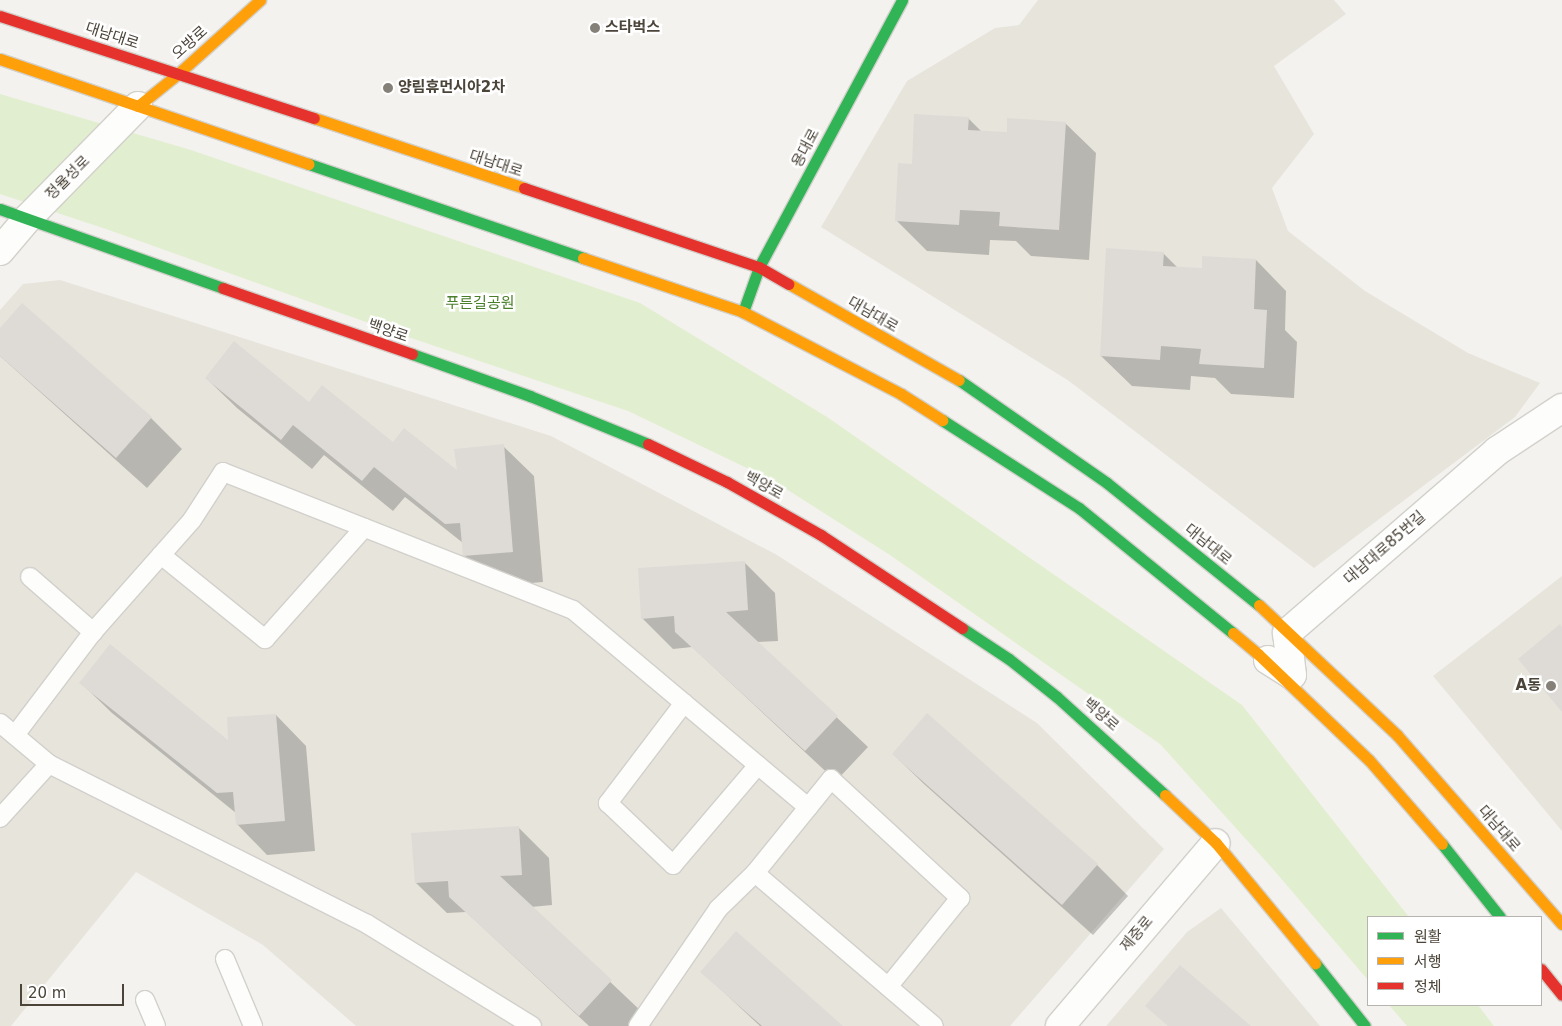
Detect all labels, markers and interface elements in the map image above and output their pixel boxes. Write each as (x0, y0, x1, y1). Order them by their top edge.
street label: 대남대로 (83, 19, 141, 53)
place label: 스타벅스 (605, 19, 660, 37)
street label: 오방로 (169, 22, 211, 64)
marker: 스타벅스 (589, 22, 601, 34)
place label: 양림휴먼시아2차 (398, 79, 505, 97)
marker: 양림휴먼시아2차 (382, 82, 394, 94)
street label: 용대로 (788, 125, 824, 171)
street label: 대남대로 (467, 147, 525, 181)
street label: 정율성로 (42, 152, 94, 204)
street label: 대남대로 (845, 293, 901, 337)
park label: 푸른길공원 (446, 295, 514, 313)
street label: 백양로 (365, 316, 411, 346)
street label: 백양로 (742, 468, 786, 504)
street label: 대남대로85번길 (1341, 508, 1429, 588)
street label: 대남대로 (1181, 521, 1235, 569)
place label: A동 (1516, 677, 1541, 695)
marker: A동 (1545, 680, 1557, 692)
street label: 백양로 (1079, 695, 1123, 735)
street label: 대남대로 (1474, 802, 1524, 856)
street label: 제중로 (1117, 912, 1157, 956)
legend (1367, 916, 1542, 1006)
text: 원활 (1414, 928, 1442, 946)
text: 서행 (1414, 953, 1442, 971)
scale bar (22, 974, 126, 1006)
text: 정체 (1414, 978, 1442, 996)
text: 20 m (28, 984, 66, 1002)

